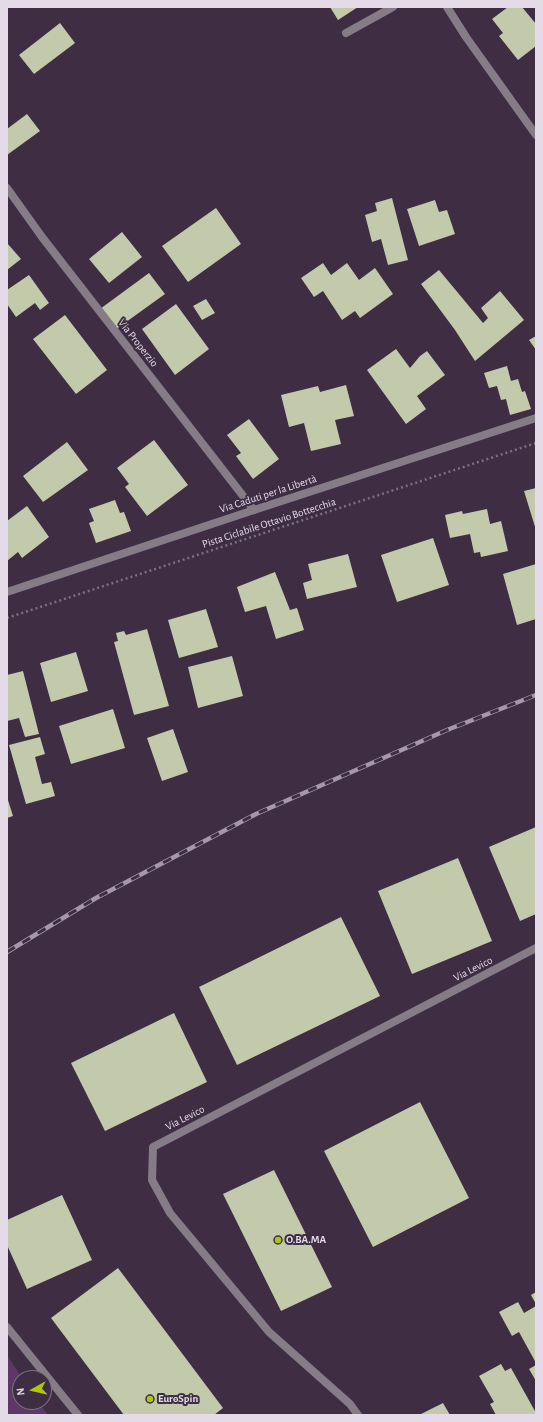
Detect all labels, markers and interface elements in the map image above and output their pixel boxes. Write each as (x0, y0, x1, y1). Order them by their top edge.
street label: Via Properzio (115, 316, 161, 370)
street label: Via Caduti per la Libertà (218, 472, 318, 516)
street label: Pista Ciclabile Ottavio Bottecchia (201, 495, 337, 551)
street label: Via Levico (451, 954, 495, 984)
street label: Via Levico (163, 1103, 207, 1133)
place label: O.BA.MA (286, 1233, 326, 1247)
marker: O.BA.MA (273, 1235, 283, 1245)
north arrow (12, 1370, 52, 1410)
text: N (15, 1387, 27, 1396)
place label: EuroSpin (158, 1392, 198, 1406)
marker: EuroSpin (145, 1394, 155, 1404)

